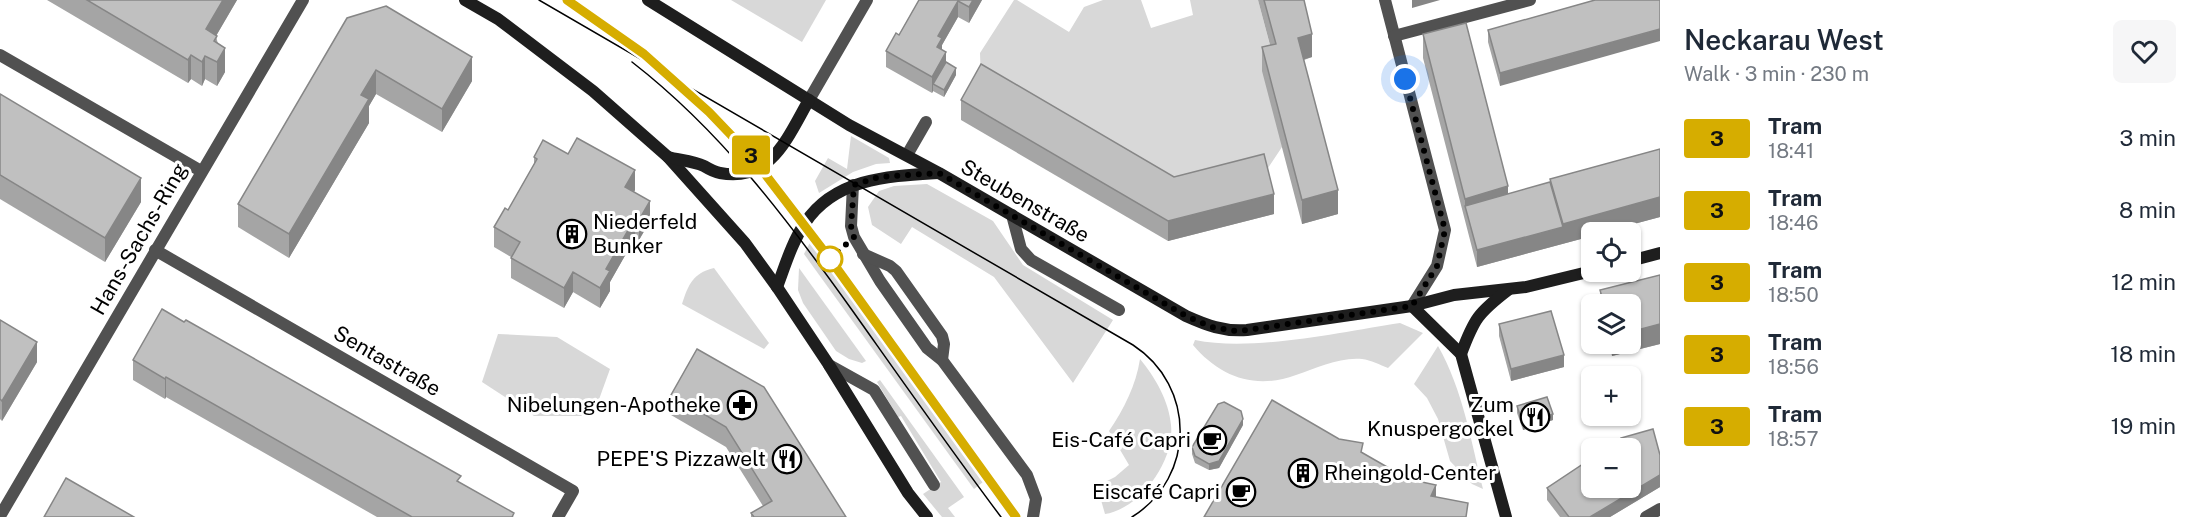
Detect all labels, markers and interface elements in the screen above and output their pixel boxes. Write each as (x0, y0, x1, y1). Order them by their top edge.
button: heart (2113, 20, 2176, 83)
text: Neckarau West (1684, 23, 1884, 56)
text: Walk · 3 min · 230 m (1684, 62, 1869, 86)
your location (1390, 64, 1420, 94)
text: Tram (1768, 113, 1822, 139)
text: 3 min (2119, 125, 2176, 151)
text: 3 (1710, 126, 1724, 151)
line badge: 3 (732, 136, 771, 174)
text: 18:41 (1768, 139, 1814, 163)
text: 3 (744, 143, 758, 168)
street label: Steubenstraße (956, 154, 1094, 248)
street label: Hans-Sachs-Ring (85, 158, 192, 319)
text: Tram (1768, 185, 1822, 211)
text: 8 min (2119, 197, 2176, 223)
text: 3 (1710, 198, 1724, 223)
place label: Niederfeld Bunker (593, 209, 697, 258)
text: 18:46 (1768, 211, 1819, 235)
building icon: Niederfeld Bunker (556, 218, 588, 250)
map controls (1581, 222, 1641, 498)
button: locate (1581, 222, 1641, 282)
unlabelled marker (817, 246, 843, 272)
text: Tram (1768, 257, 1822, 283)
text: 12 min (2111, 269, 2176, 295)
text: 3 (1710, 270, 1724, 295)
text: 18:50 (1768, 283, 1819, 307)
button: layers (1581, 294, 1641, 354)
street label: Sentastraße (329, 320, 445, 401)
text: Tram (1768, 329, 1822, 355)
text: 18 min (2110, 341, 2176, 367)
text: 3 (1710, 342, 1724, 367)
text: 18:56 (1768, 355, 1819, 379)
button: + (1581, 366, 1641, 426)
pharmacy icon: Nibelungen-Apotheke (726, 389, 758, 421)
place label: Nibelungen-Apotheke (507, 392, 721, 417)
place label: Zum Knuspergockel (1367, 392, 1514, 441)
restaurant icon: Zum Knuspergockel (1519, 401, 1551, 433)
text: Tram (1768, 401, 1822, 427)
text: 19 min (2111, 413, 2176, 439)
text: 3 (1710, 414, 1724, 439)
cafe icon: Eis-Café Capri (1196, 424, 1228, 456)
place label: Eis-Café Capri (1051, 427, 1191, 452)
text: 18:57 (1768, 427, 1818, 451)
button: − (1581, 438, 1641, 498)
restaurant icon: PEPE'S Pizzawelt (771, 443, 803, 475)
place label: PEPE'S Pizzawelt (597, 446, 766, 471)
building icon: Rheingold-Center (1287, 457, 1319, 489)
place label: Rheingold-Center (1324, 460, 1496, 485)
cafe icon: Eiscafé Capri (1225, 476, 1257, 508)
place label: Eiscafé Capri (1092, 479, 1220, 504)

